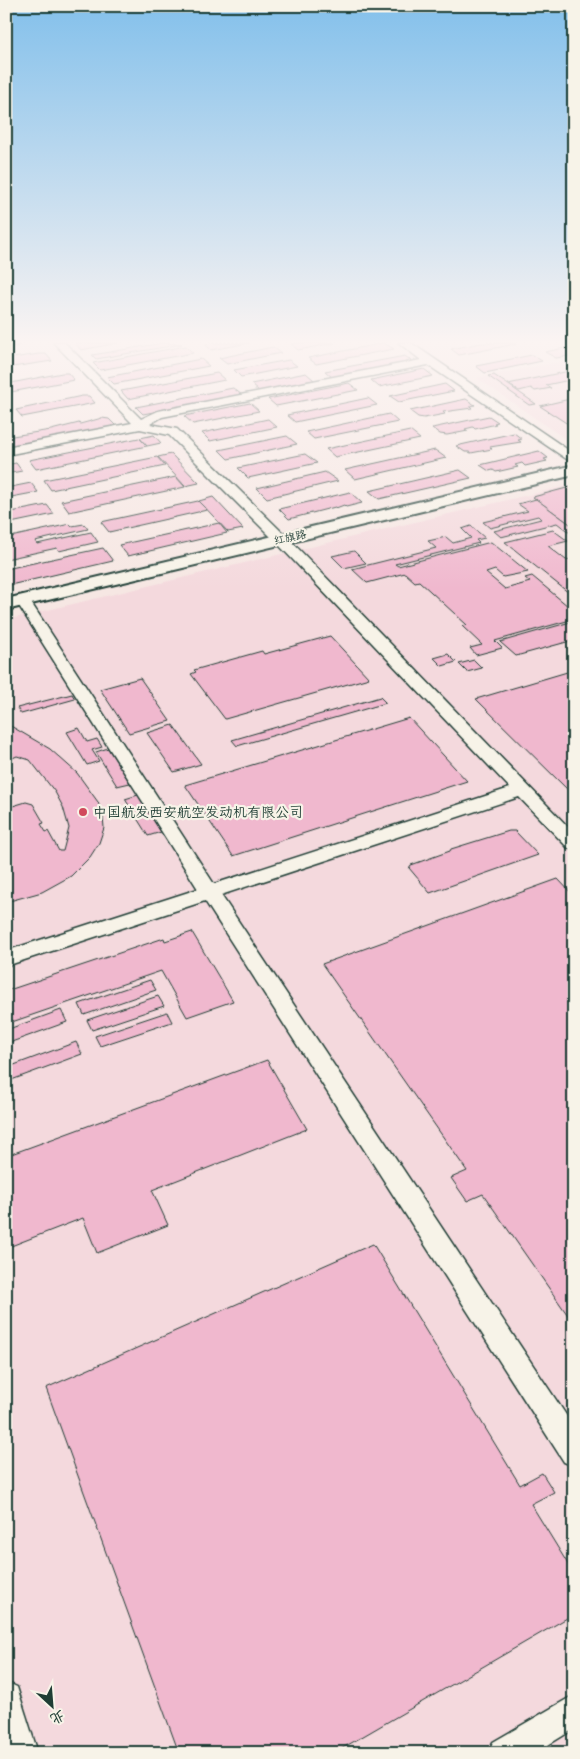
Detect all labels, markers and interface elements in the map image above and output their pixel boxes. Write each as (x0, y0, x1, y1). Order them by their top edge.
street label: 红旗路 (272, 525, 308, 548)
place label: 中国航发西安航空发动机有限公司 (93, 802, 303, 821)
marker: 中国航发西安航空发动机有限公司 (77, 806, 89, 818)
north arrow (28, 1682, 78, 1732)
text: 北 (47, 1707, 68, 1730)

